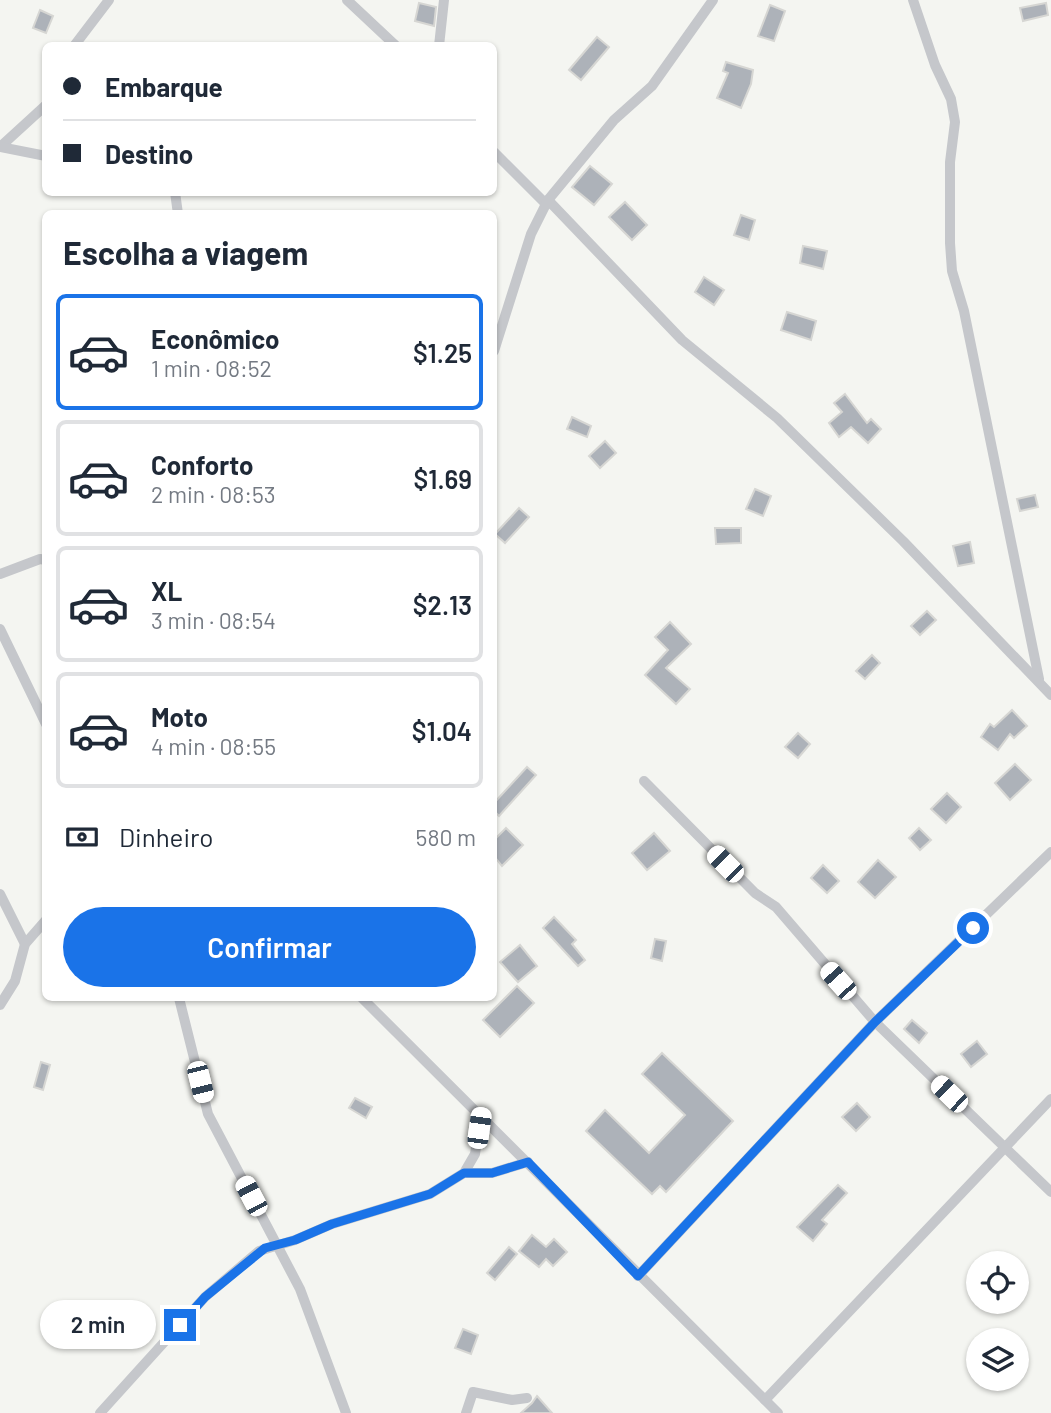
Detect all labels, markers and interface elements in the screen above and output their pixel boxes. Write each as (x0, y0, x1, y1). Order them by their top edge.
text: Embarque (105, 71, 223, 102)
text: Destino (105, 138, 193, 169)
text: Escolha a viagem (63, 233, 308, 271)
icon: car (67, 321, 130, 384)
text: Econômico (151, 323, 280, 354)
text: $1.25 (413, 337, 472, 368)
text: 1 min · 08:52 (151, 354, 272, 382)
icon: car (67, 447, 130, 510)
text: Conforto (151, 449, 254, 480)
text: $1.69 (414, 463, 472, 494)
text: 2 min · 08:53 (151, 480, 276, 508)
icon: car (67, 573, 130, 636)
text: XL (151, 575, 182, 606)
text: $2.13 (413, 589, 472, 620)
text: 3 min · 08:54 (151, 606, 276, 634)
icon: car (67, 699, 130, 762)
text: Moto (151, 701, 208, 732)
text: $1.04 (412, 715, 472, 746)
text: 4 min · 08:55 (151, 732, 276, 760)
icon: cash (63, 818, 101, 856)
text: Dinheiro (119, 821, 214, 852)
text: 580 m (416, 823, 476, 851)
car (703, 842, 748, 886)
button: Confirmar (63, 907, 476, 987)
route start (957, 912, 989, 944)
car (817, 958, 860, 1004)
car (185, 1059, 216, 1105)
car (927, 1072, 972, 1116)
car (466, 1106, 493, 1150)
car (232, 1173, 271, 1219)
map controls (966, 1251, 1029, 1391)
button: locate (966, 1251, 1029, 1314)
callout: 2 min (40, 1300, 156, 1350)
route end (164, 1309, 196, 1341)
text: 2 min (71, 1310, 125, 1338)
button: layers (966, 1328, 1029, 1391)

